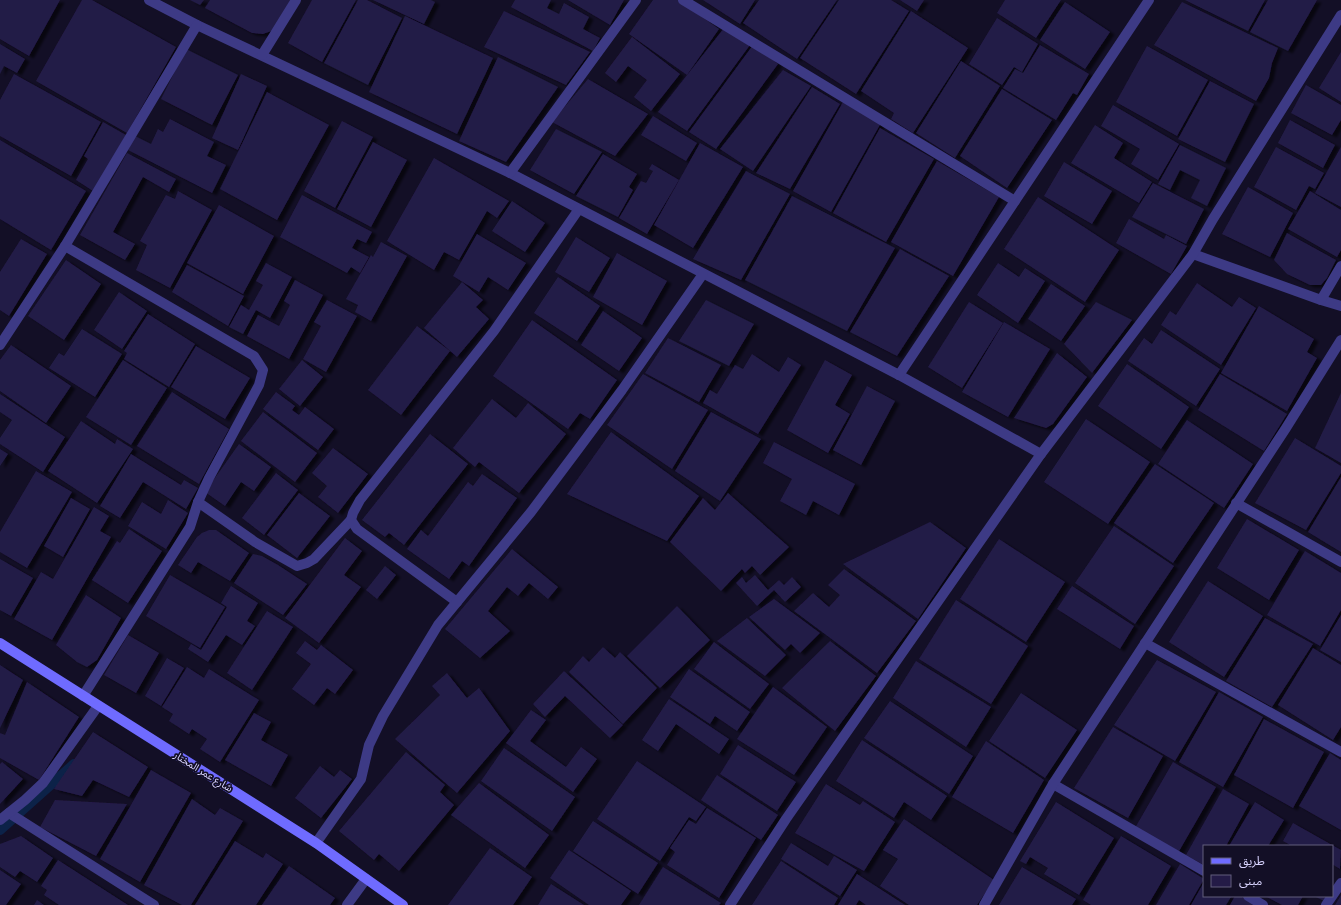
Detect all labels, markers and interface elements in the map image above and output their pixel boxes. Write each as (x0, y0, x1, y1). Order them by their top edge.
street label: شارع عمر المختار (170, 749, 235, 796)
legend (1203, 845, 1333, 897)
text: طريق (1239, 854, 1265, 869)
text: مبنى (1239, 874, 1262, 888)

